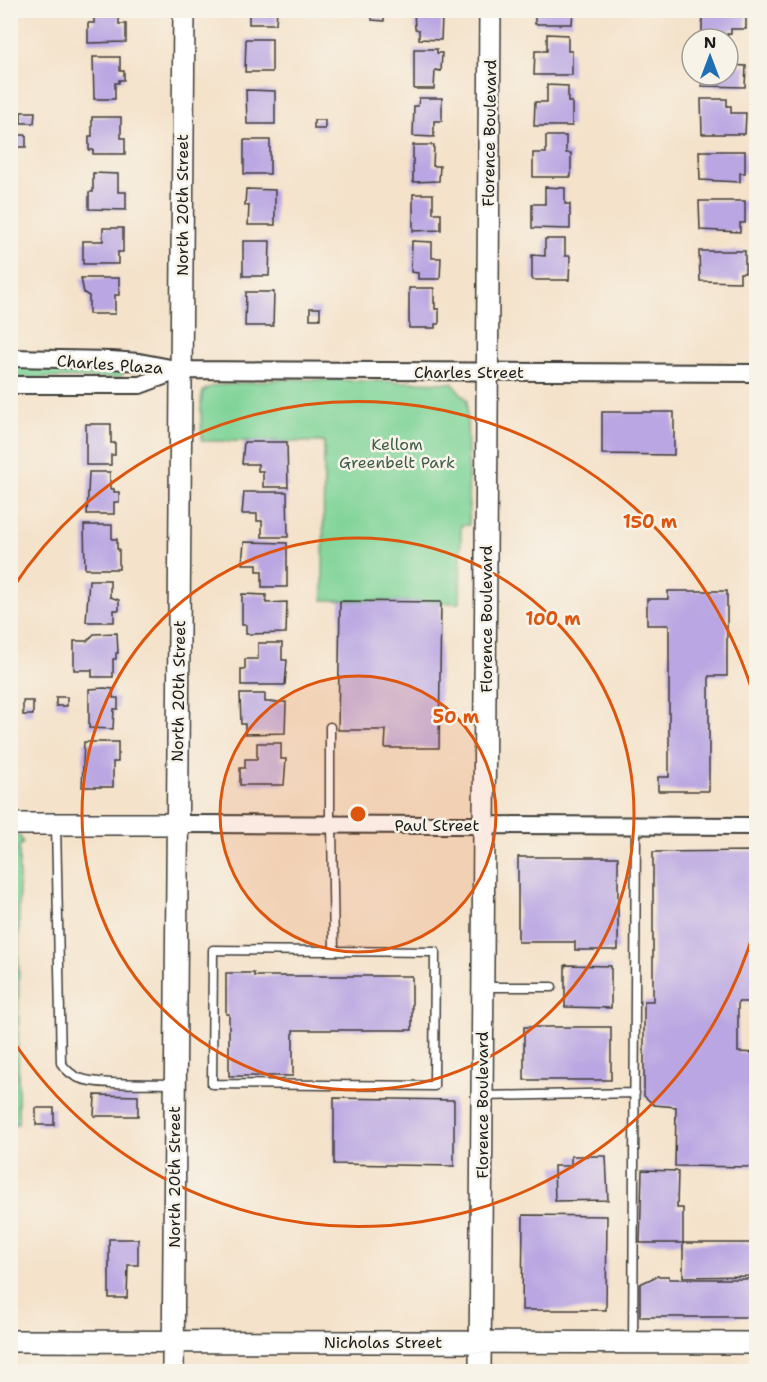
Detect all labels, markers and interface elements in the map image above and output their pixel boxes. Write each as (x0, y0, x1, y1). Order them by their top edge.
north arrow (680, 27, 740, 87)
text: N (704, 32, 716, 53)
street label: Florence Boulevard (478, 59, 501, 207)
street label: North 20th Street (172, 134, 193, 276)
street label: Charles Plaza (56, 350, 164, 379)
street label: Charles Street (414, 362, 524, 383)
park label: Kellom Greenbelt Park (339, 434, 455, 473)
text: 150 m (623, 510, 678, 534)
street label: Florence Boulevard (476, 545, 497, 693)
text: 100 m (525, 607, 581, 631)
street label: North 20th Street (167, 620, 190, 762)
text: 50 m (433, 705, 480, 729)
centre of rings (348, 804, 368, 824)
street label: Paul Street (395, 815, 479, 836)
street label: Florence Boulevard (472, 1031, 493, 1179)
street label: North 20th Street (164, 1106, 185, 1248)
street label: Nicholas Street (324, 1332, 442, 1353)

